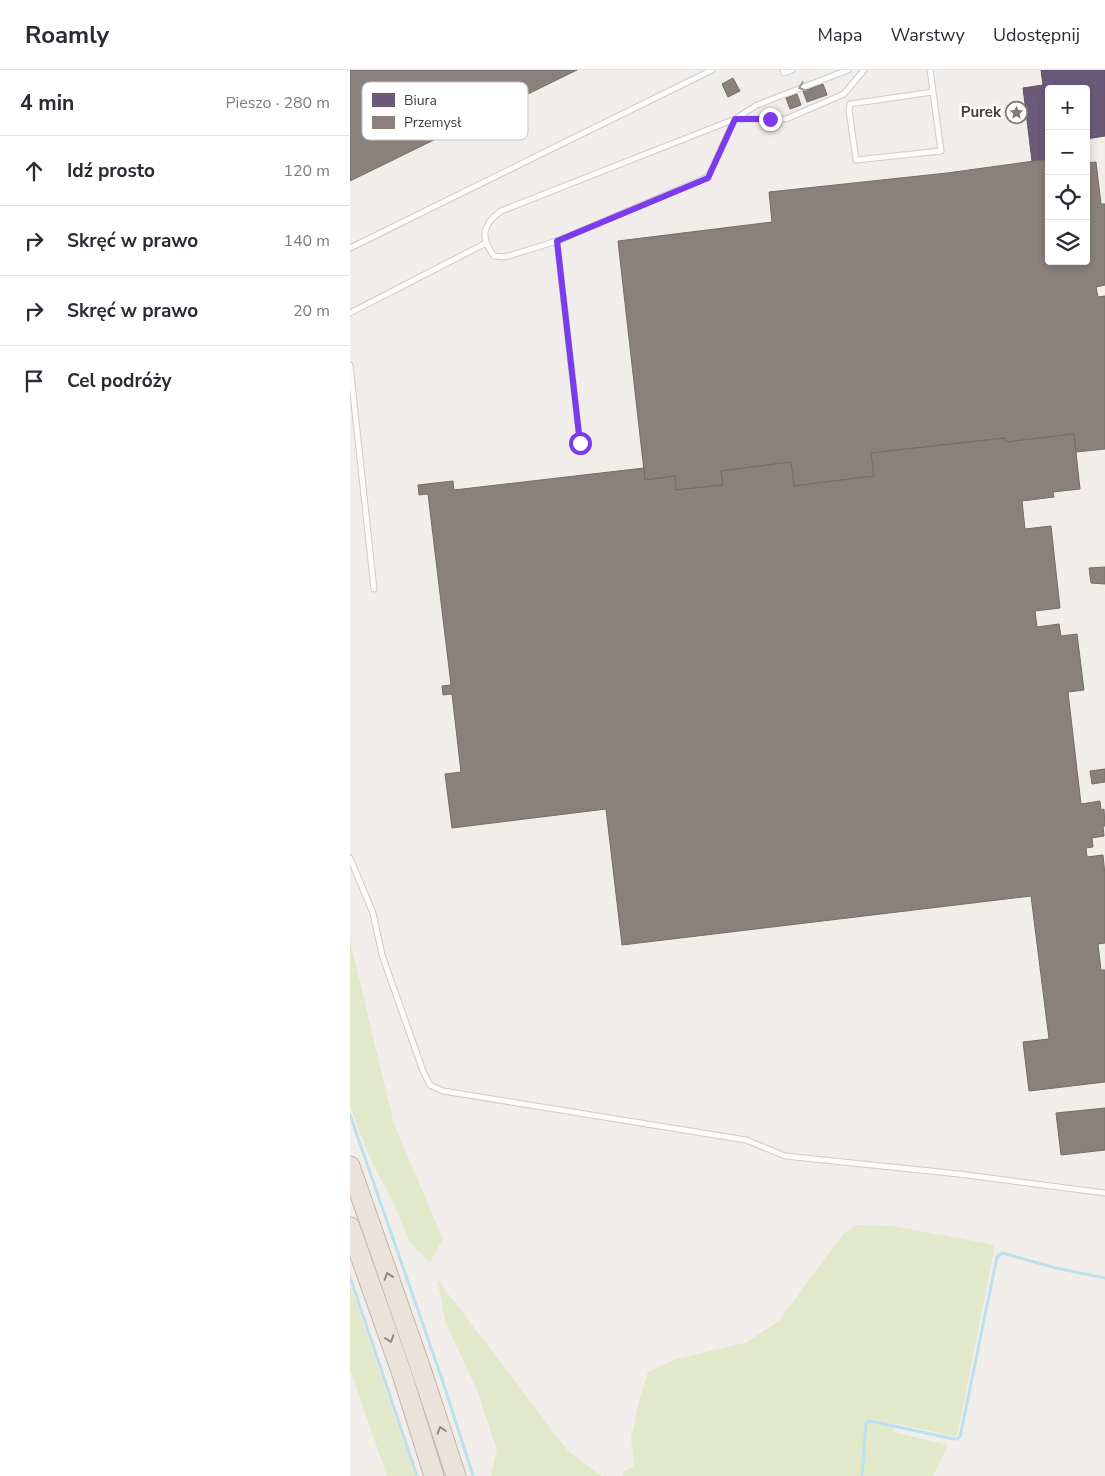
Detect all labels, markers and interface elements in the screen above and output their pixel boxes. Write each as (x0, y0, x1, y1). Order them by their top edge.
text: Roamly (25, 19, 109, 51)
text: Mapa (818, 23, 862, 47)
text: Warstwy (890, 23, 965, 47)
text: Udostępnij (993, 23, 1080, 47)
one-way arrow (798, 81, 807, 92)
legend (362, 82, 528, 140)
map controls (1045, 85, 1090, 265)
button: + (1045, 85, 1090, 130)
text: 4 min (20, 89, 74, 117)
text: Biura (404, 91, 437, 110)
text: Pieszo · 280 m (225, 92, 330, 114)
place icon: Purek (1005, 100, 1029, 124)
place label: Purek (961, 102, 1002, 122)
route end (759, 108, 782, 131)
text: Przemysł (404, 113, 462, 132)
button: − (1045, 130, 1090, 175)
icon: ahead (20, 157, 48, 185)
text: Idź prosto (67, 158, 155, 184)
text: 120 m (283, 160, 330, 182)
button: locate (1045, 175, 1090, 220)
button: layers (1045, 220, 1090, 265)
icon: right (20, 227, 48, 255)
text: Skręć w prawo (67, 228, 198, 254)
text: 140 m (283, 230, 330, 252)
icon: right (20, 297, 48, 325)
text: Skręć w prawo (67, 298, 198, 324)
text: 20 m (293, 300, 330, 322)
icon: arrive (20, 367, 48, 395)
text: Cel podróży (67, 368, 171, 394)
route start (569, 432, 592, 455)
one-way arrow (384, 1272, 394, 1280)
one-way arrow (384, 1334, 394, 1342)
one-way arrow (436, 1426, 446, 1434)

